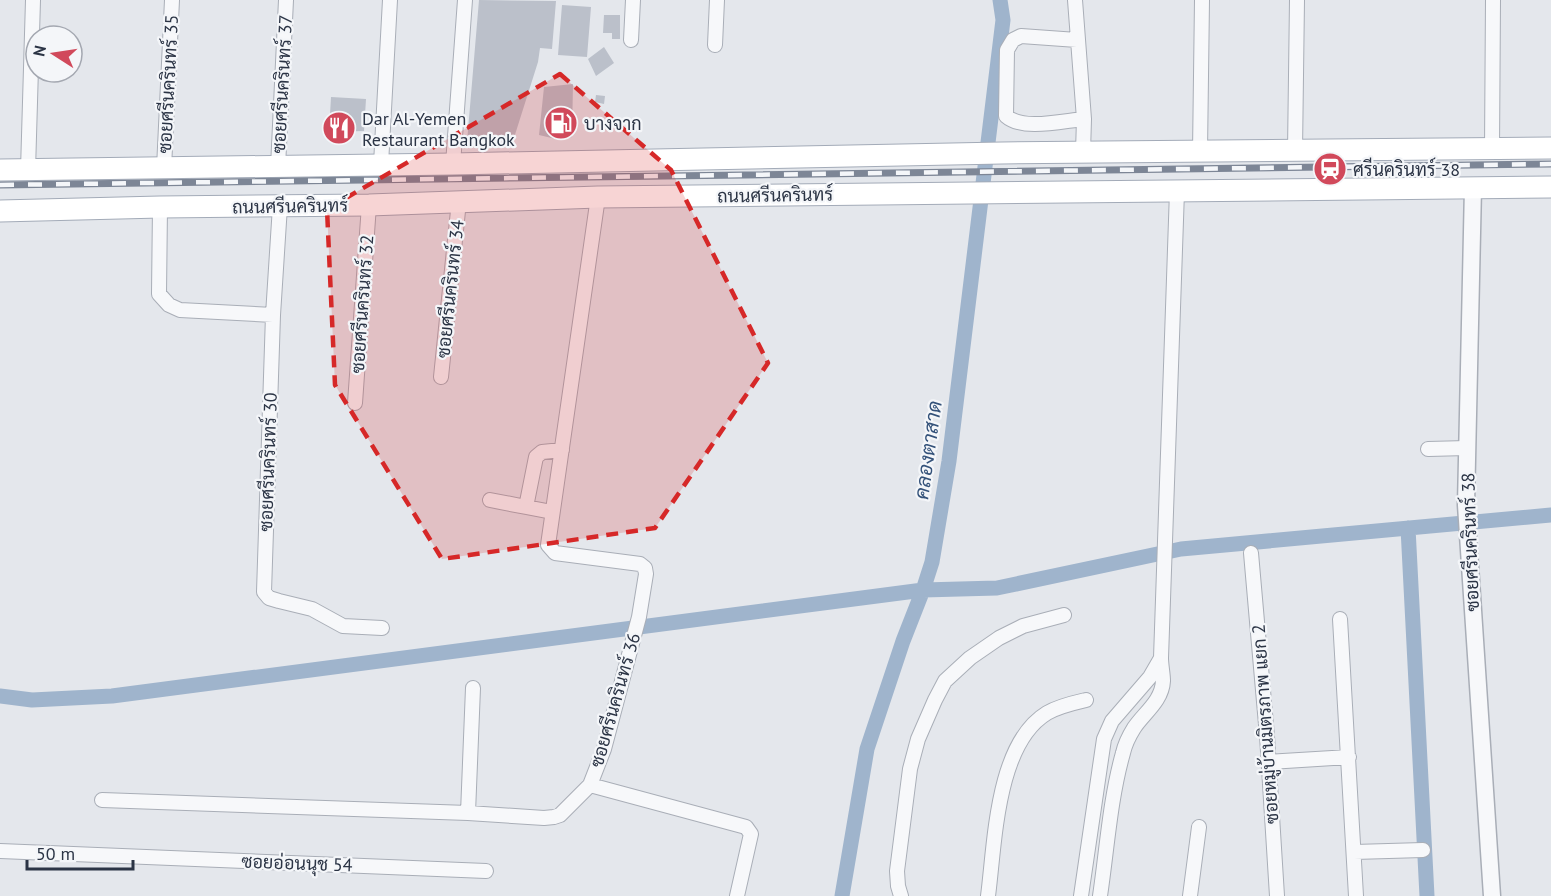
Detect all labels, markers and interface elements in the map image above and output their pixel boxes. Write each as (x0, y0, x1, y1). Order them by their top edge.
street label: ซอยศรีนครินทร์ 35 (152, 14, 183, 154)
street label: ซอยศรีนครินทร์ 37 (266, 14, 297, 154)
north arrow (24, 24, 84, 84)
text: N (28, 44, 50, 58)
fuel station icon: บางจาก (543, 105, 579, 141)
place label: Dar Al-Yemen Restaurant Bangkok (362, 107, 515, 151)
restaurant icon: Dar Al-Yemen Restaurant Bangkok (321, 110, 357, 146)
place label: บางจาก (584, 112, 642, 135)
station icon: ศรีนครินทร์ 38 (1312, 151, 1348, 187)
place label: ศรีนครินทร์ 38 (1353, 157, 1460, 181)
street label: ถนนศรีนครินทร์ (717, 181, 833, 208)
street label: ถนนศรีนครินทร์ (232, 192, 348, 219)
street label: ซอยศรีนครินทร์ 34 (430, 218, 469, 359)
street label: ซอยศรีนครินทร์ 32 (345, 234, 378, 374)
street label: ซอยศรีนครินทร์ 30 (253, 392, 282, 532)
water label: คลองตาสาด (908, 399, 948, 501)
street label: ซอยศรีนครินทร์ 38 (1455, 472, 1484, 612)
street label: ซอยหมู่บ้านมิตรภาพ แยก 2 (1247, 623, 1285, 825)
street label: ซอยศรีนครินทร์ 36 (584, 630, 645, 770)
scale bar (27, 833, 134, 871)
text: 50 m (36, 842, 75, 865)
street label: ซอยอ่อนนุช 54 (241, 850, 353, 877)

